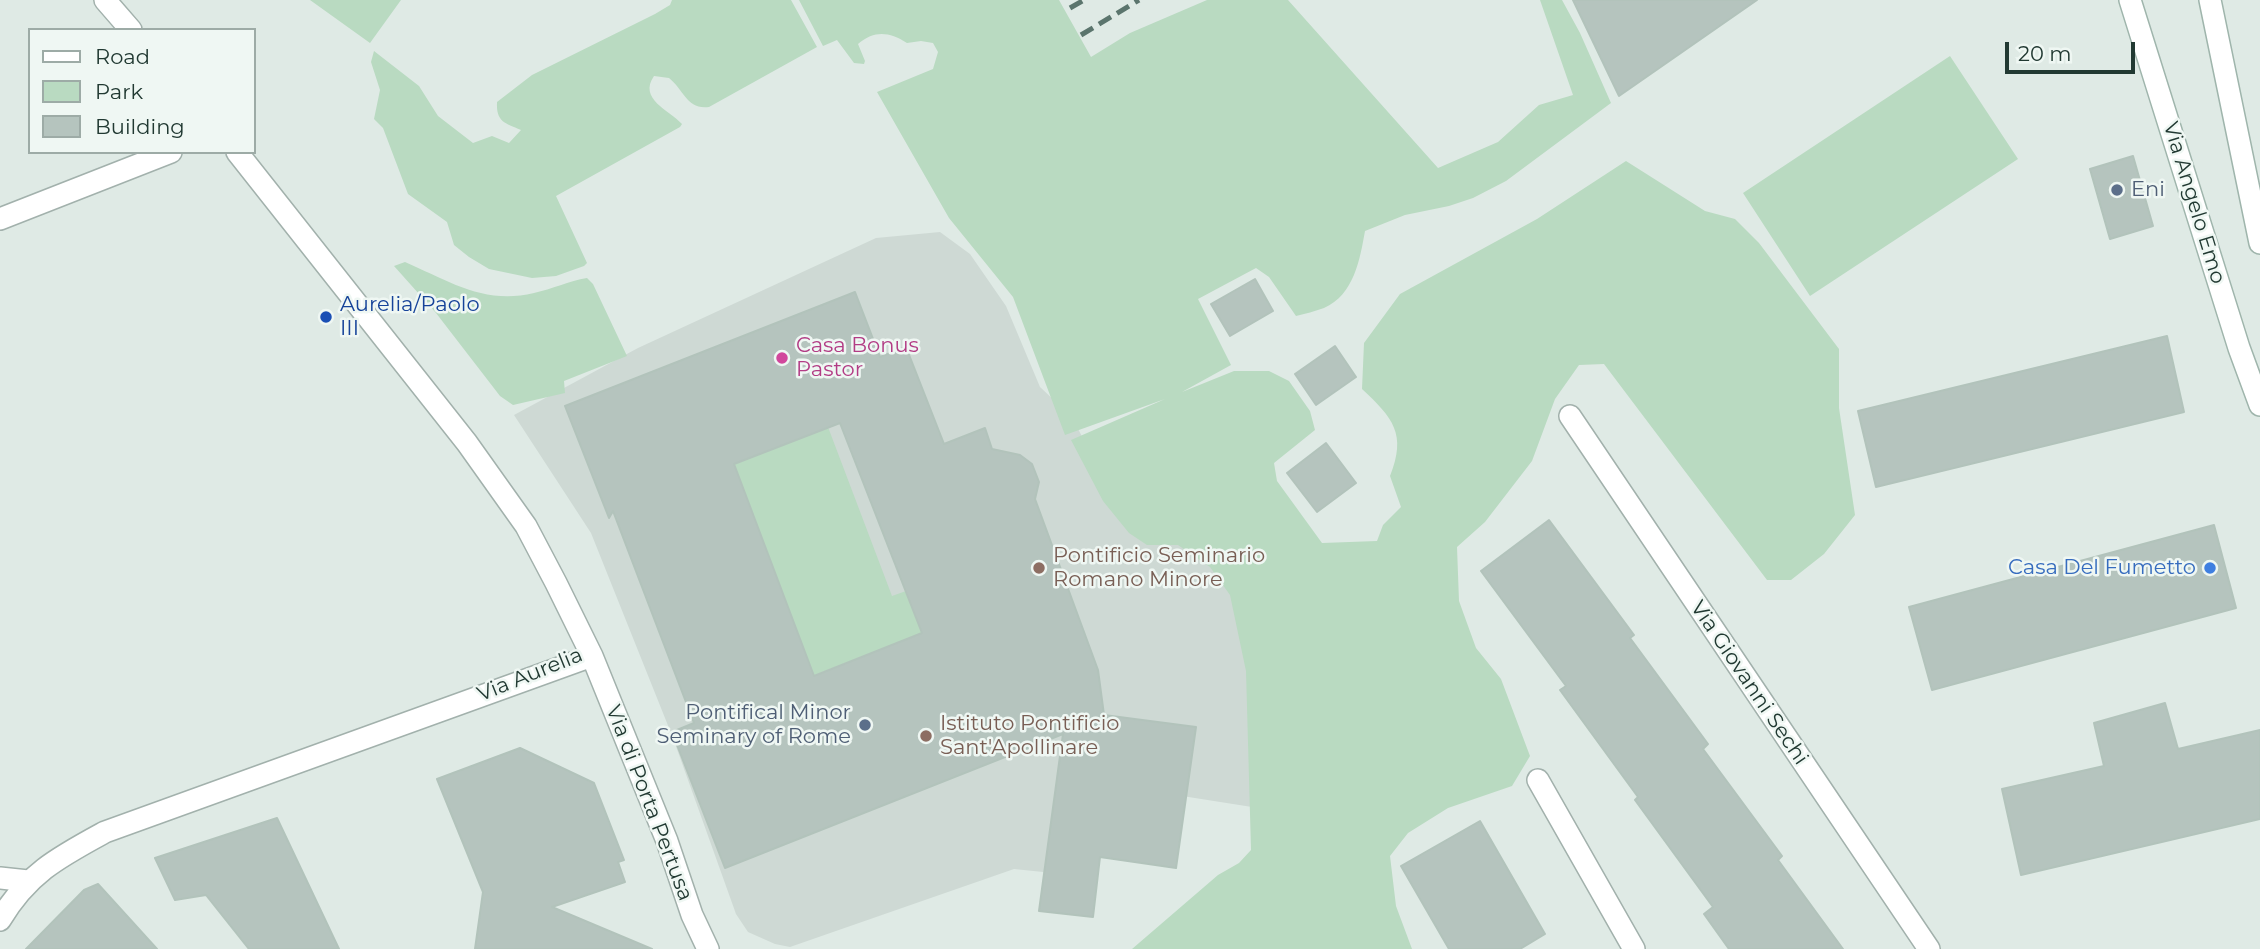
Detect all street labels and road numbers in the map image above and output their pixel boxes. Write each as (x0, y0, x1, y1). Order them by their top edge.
street label: Via Angelo Emo (2157, 119, 2231, 287)
street label: Via Giovanni Sechi (1685, 596, 1813, 770)
street label: Via Aurelia (474, 642, 586, 708)
street label: Via di Porta Pertusa (600, 702, 698, 904)

